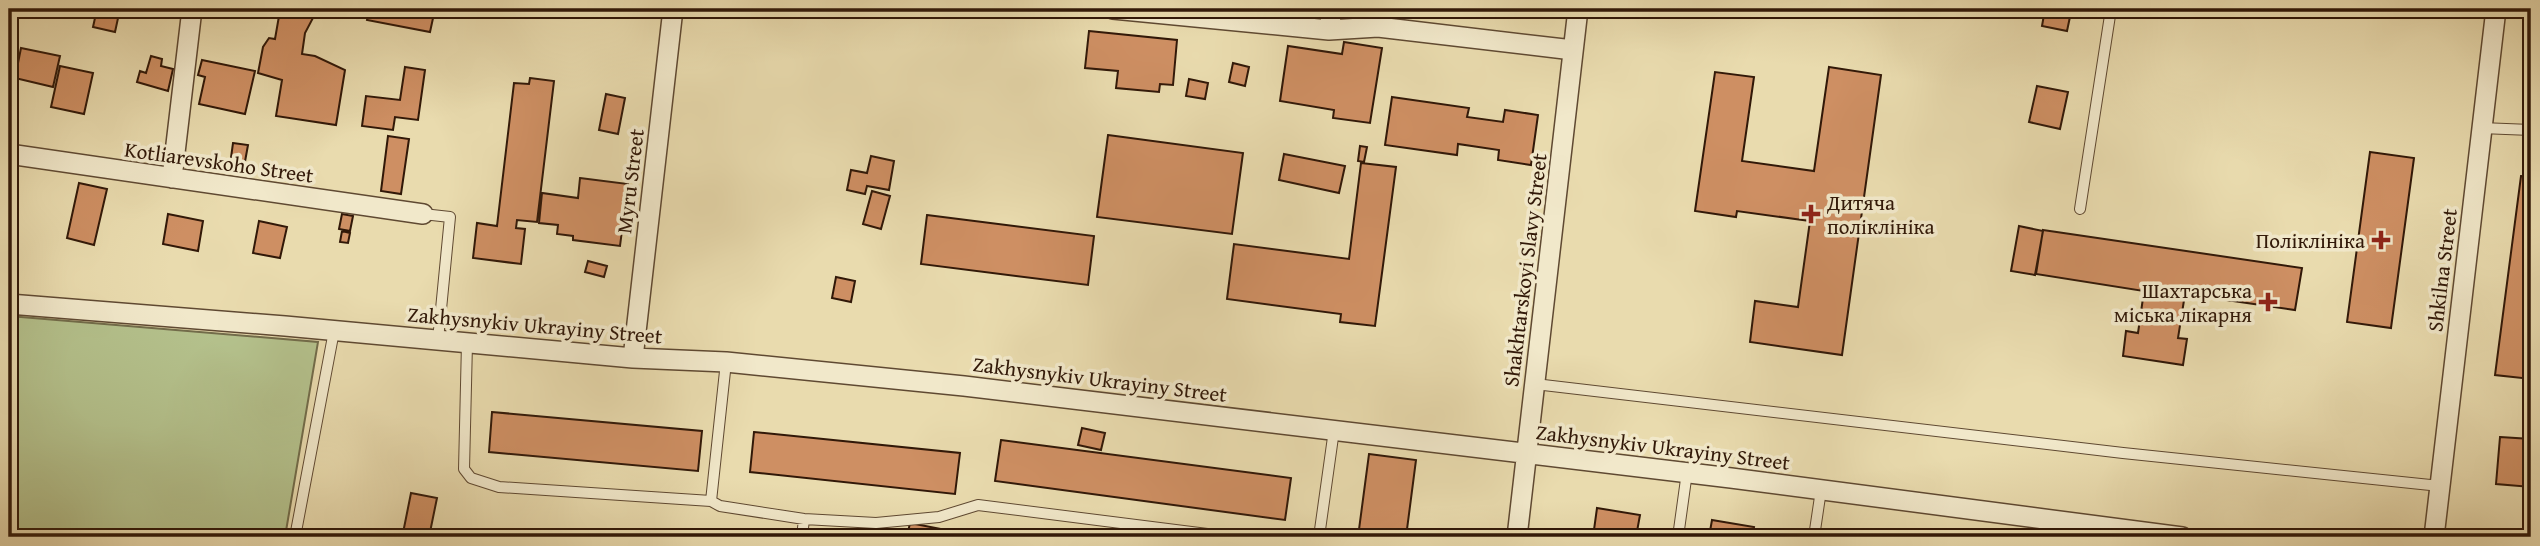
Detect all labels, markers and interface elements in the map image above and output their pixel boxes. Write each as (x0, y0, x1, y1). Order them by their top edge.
street label: Myru Street (608, 126, 652, 235)
street label: Kotliarevskoho Street (123, 133, 316, 191)
street label: Shakhtarskoyi Slavy Street (1495, 151, 1555, 389)
place label: Дитяча поліклініка (1826, 187, 1935, 242)
marker: Дитяча поліклініка (1801, 204, 1821, 224)
street label: Shkilna Street (2419, 206, 2465, 333)
place label: Поліклініка (2256, 225, 2365, 256)
marker: Поліклініка (2371, 230, 2391, 250)
place label: Шахтарська міська лікарня (2114, 275, 2252, 330)
marker: Шахтарська міська лікарня (2258, 292, 2278, 312)
street label: Zakhysnykiv Ukrayiny Street (406, 298, 664, 352)
street label: Zakhysnykiv Ukrayiny Street (971, 348, 1229, 410)
street label: Zakhysnykiv Ukrayiny Street (1534, 416, 1792, 478)

